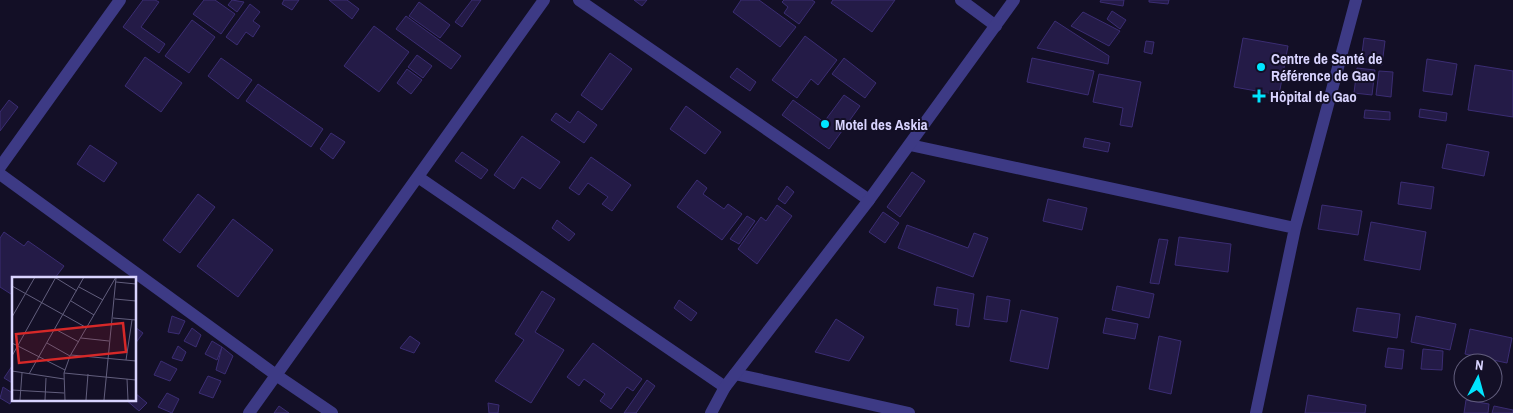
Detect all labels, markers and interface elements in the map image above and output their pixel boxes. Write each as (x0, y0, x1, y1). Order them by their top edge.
place label: Centre de Santé de Référence de Gao (1271, 48, 1383, 86)
marker: Centre de Santé de Référence de Gao (1255, 61, 1267, 73)
place label: Hôpital de Gao (1270, 86, 1357, 107)
marker: Hôpital de Gao (1252, 89, 1266, 103)
place label: Motel des Askia (835, 114, 928, 135)
marker: Motel des Askia (819, 118, 831, 130)
inset map (12, 277, 136, 400)
north arrow (1453, 353, 1503, 403)
text: N (1474, 356, 1484, 374)

